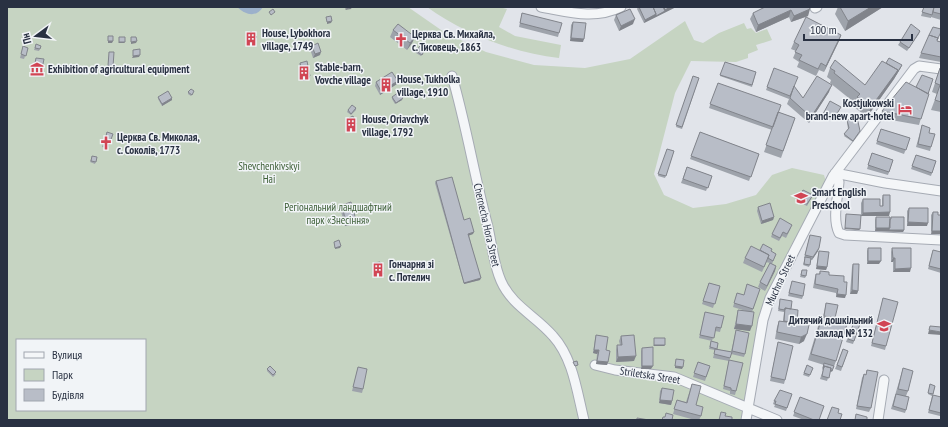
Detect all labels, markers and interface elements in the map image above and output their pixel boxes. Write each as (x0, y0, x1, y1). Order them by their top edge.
north arrow (16, 16, 56, 56)
scale bar (804, 16, 912, 42)
text: 100 m (810, 22, 837, 37)
place label: House, Lybokhora village, 1749 (261, 26, 331, 53)
place label: Церква Св. Михайла, с. Тисовець, 1863 (412, 27, 495, 54)
building icon: House, Lybokhora village, 1749 (243, 31, 259, 47)
text: Пн (18, 32, 34, 46)
church icon: Церква Св. Михайла, с. Тисовець, 1863 (393, 32, 409, 48)
place label: Stable-barn, Vovche village (314, 60, 371, 87)
museum icon: Exhibition of agricultural equipment (29, 61, 45, 77)
place label: Exhibition of agricultural equipment (48, 62, 190, 76)
building icon: Stable-barn, Vovche village (296, 65, 312, 81)
place label: House, Tukholka village, 1910 (396, 72, 461, 99)
building icon: House, Tukholka village, 1910 (378, 77, 394, 93)
place label: Kostjukowski brand-new apart-hotel (806, 96, 895, 123)
hotel icon: Kostjukowski brand-new apart-hotel (897, 101, 913, 117)
place label: House, Oriavchyk village, 1792 (361, 112, 429, 139)
building icon: House, Oriavchyk village, 1792 (343, 117, 359, 133)
place label: Церква Св. Миколая, с. Соколів, 1773 (117, 130, 200, 157)
church icon: Церква Св. Миколая, с. Соколів, 1773 (98, 135, 114, 151)
park label: Shevchenkivskyi Hai (238, 159, 300, 186)
street label: Chernecha Hora Street (471, 182, 503, 268)
place label: Smart English Preschool (812, 185, 866, 212)
school or university icon: Smart English Preschool (793, 190, 809, 206)
park label: Регіональний ландшафтний парк «Знесіння» (284, 200, 392, 227)
street label: Muchna Street (762, 252, 798, 308)
place label: Гончарня зі с. Потелич (389, 257, 435, 284)
building icon: Гончарня зі с. Потелич (370, 262, 386, 278)
place label: Дитячий дошкільний заклад № 132 (788, 313, 873, 340)
school or university icon: Дитячий дошкільний заклад № 132 (876, 318, 892, 334)
legend (16, 339, 146, 411)
text: Вулиця (52, 347, 82, 362)
street label: Striletska Street (619, 363, 681, 387)
text: Парк (52, 367, 73, 382)
text: Будівля (52, 387, 84, 402)

